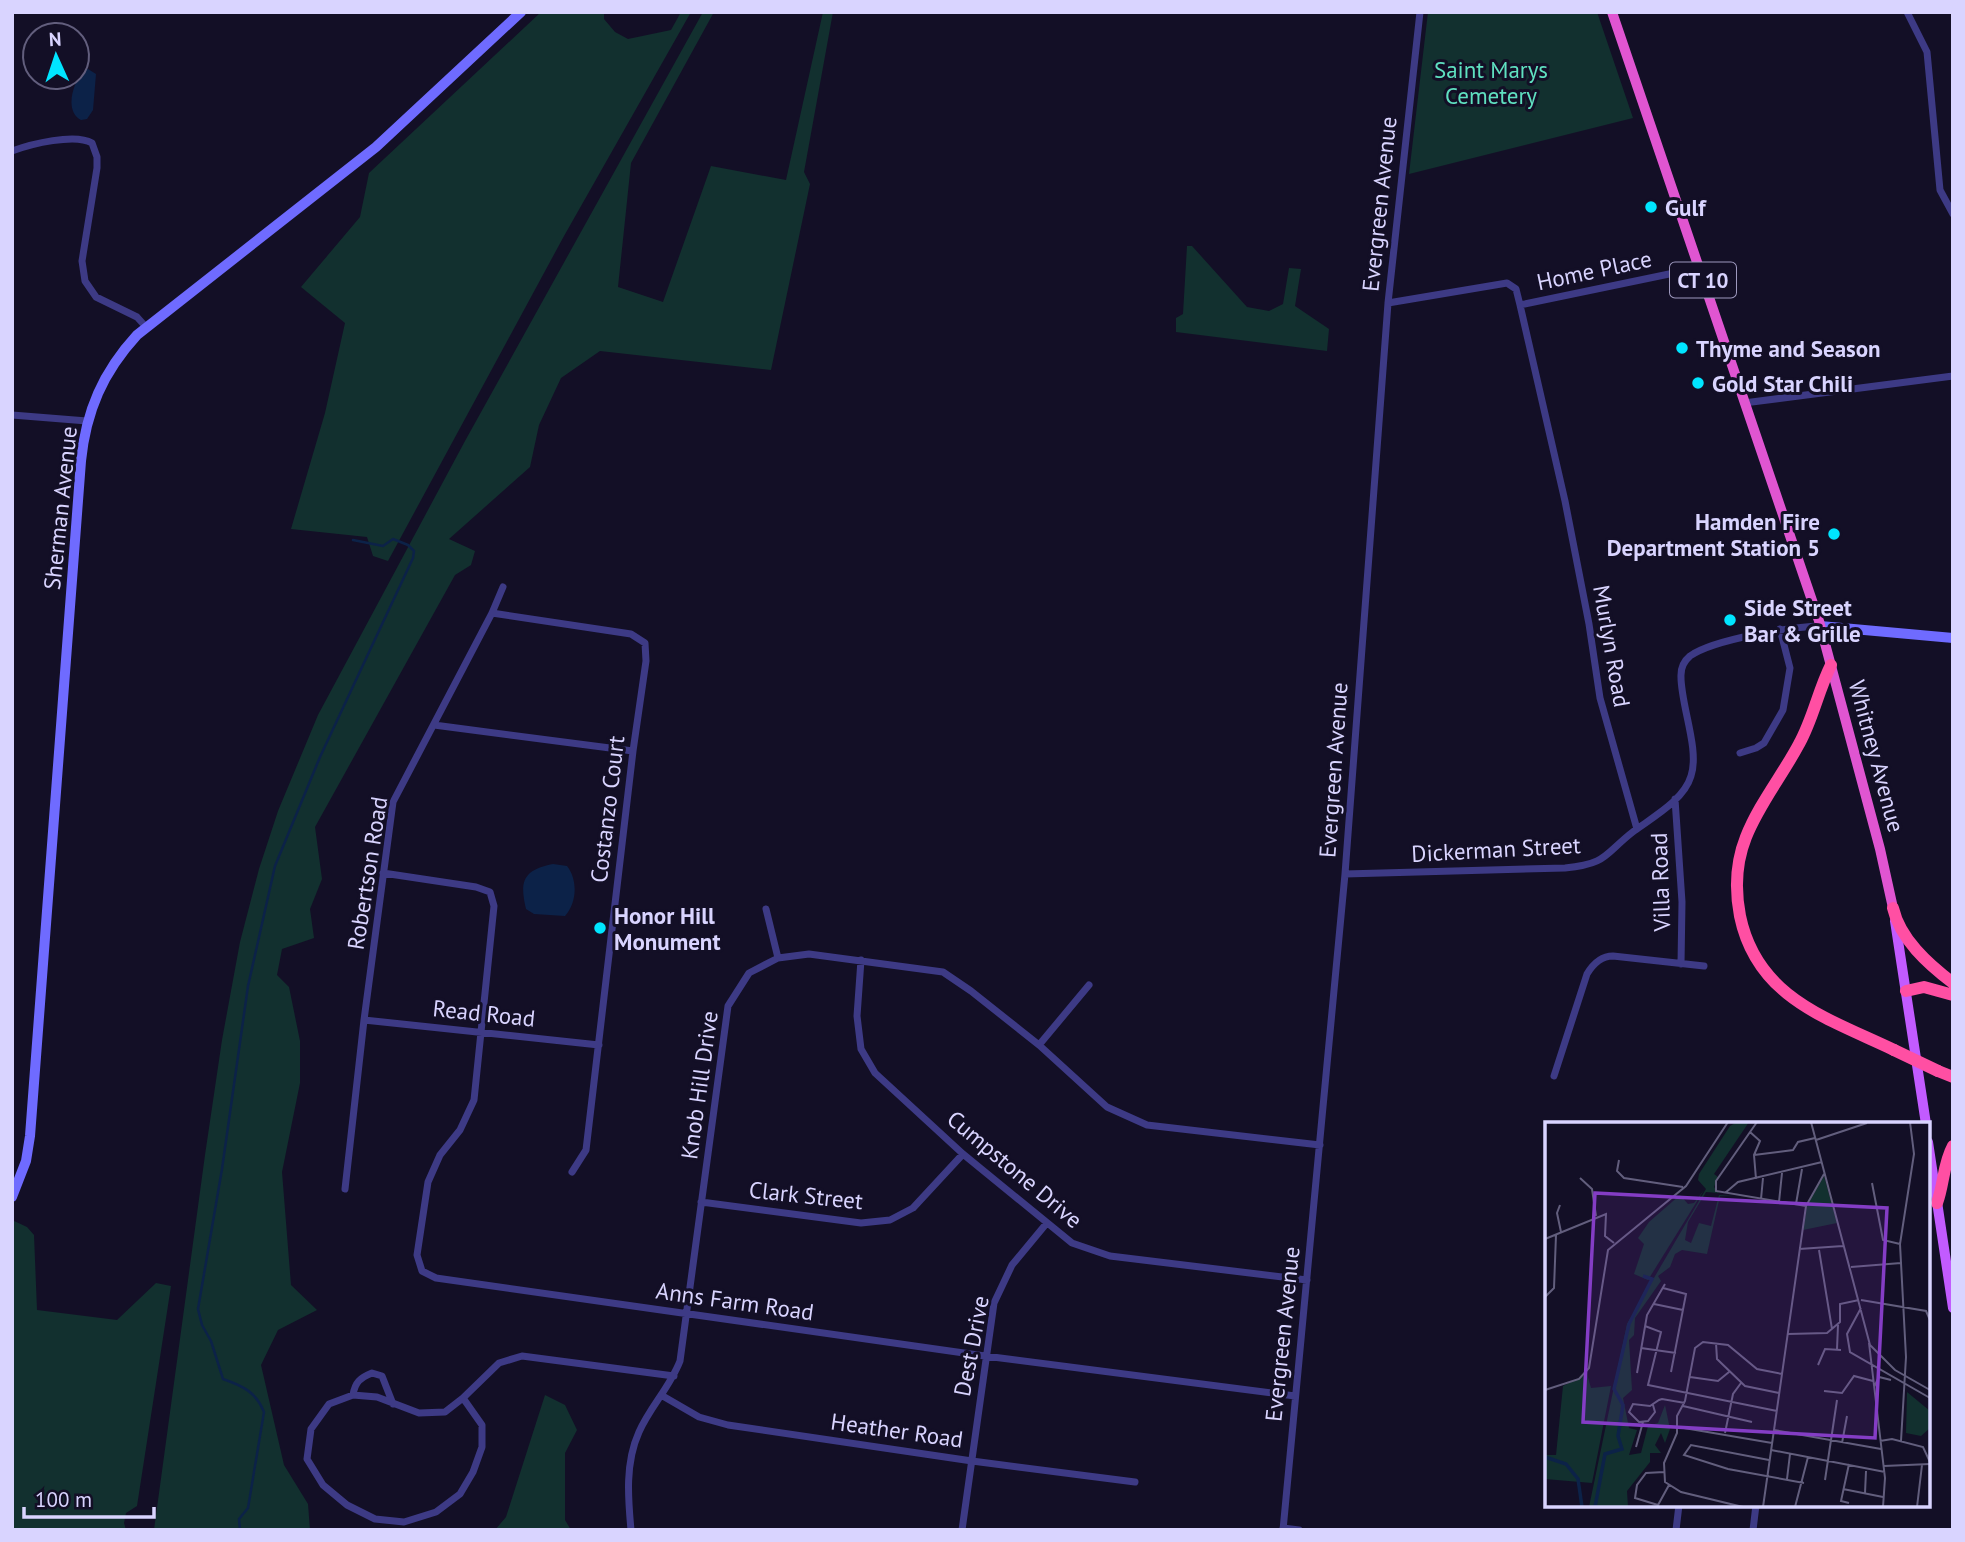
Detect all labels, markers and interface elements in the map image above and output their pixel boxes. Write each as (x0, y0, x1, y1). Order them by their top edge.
north arrow (21, 21, 91, 91)
text: N (48, 27, 62, 51)
park label: Saint Marys Cemetery (1434, 55, 1548, 110)
street label: Evergreen Avenue (1355, 115, 1403, 293)
place label: Gulf (1665, 193, 1707, 222)
marker: Gulf (1643, 199, 1659, 215)
street label: Home Place (1534, 244, 1654, 296)
road number: CT 10 (1670, 262, 1736, 298)
place label: Thyme and Season (1696, 334, 1881, 363)
marker: Thyme and Season (1674, 340, 1690, 356)
place label: Gold Star Chili (1712, 369, 1853, 398)
marker: Gold Star Chili (1690, 375, 1706, 391)
street label: Sherman Avenue (37, 425, 83, 591)
place label: Hamden Fire Department Station 5 (1607, 507, 1820, 562)
marker: Hamden Fire Department Station 5 (1826, 526, 1842, 542)
street label: Murlyn Road (1587, 583, 1637, 709)
place label: Side Street Bar & Grille (1744, 593, 1861, 648)
marker: Side Street Bar & Grille (1722, 612, 1738, 628)
street label: Whitney Avenue (1843, 677, 1911, 835)
street label: Evergreen Avenue (1312, 681, 1354, 859)
street label: Costanzo Court (584, 734, 630, 884)
street label: Robertson Road (341, 794, 393, 952)
street label: Dickerman Street (1411, 830, 1582, 868)
street label: Villa Road (1644, 832, 1676, 933)
place label: Honor Hill Monument (614, 901, 720, 956)
marker: Honor Hill Monument (592, 920, 608, 936)
street label: Read Road (431, 993, 537, 1033)
street label: Knob Hill Drive (674, 1009, 724, 1161)
street label: Cumpstone Drive (941, 1104, 1089, 1234)
inset map (1545, 1122, 1930, 1507)
street label: Clark Street (748, 1175, 865, 1215)
street label: Evergreen Avenue (1258, 1245, 1306, 1423)
street label: Anns Farm Road (654, 1276, 816, 1326)
street label: Dest Drive (947, 1293, 995, 1399)
street label: Heather Road (829, 1406, 965, 1454)
scale bar (24, 1476, 154, 1520)
text: 100 m (35, 1486, 92, 1513)

